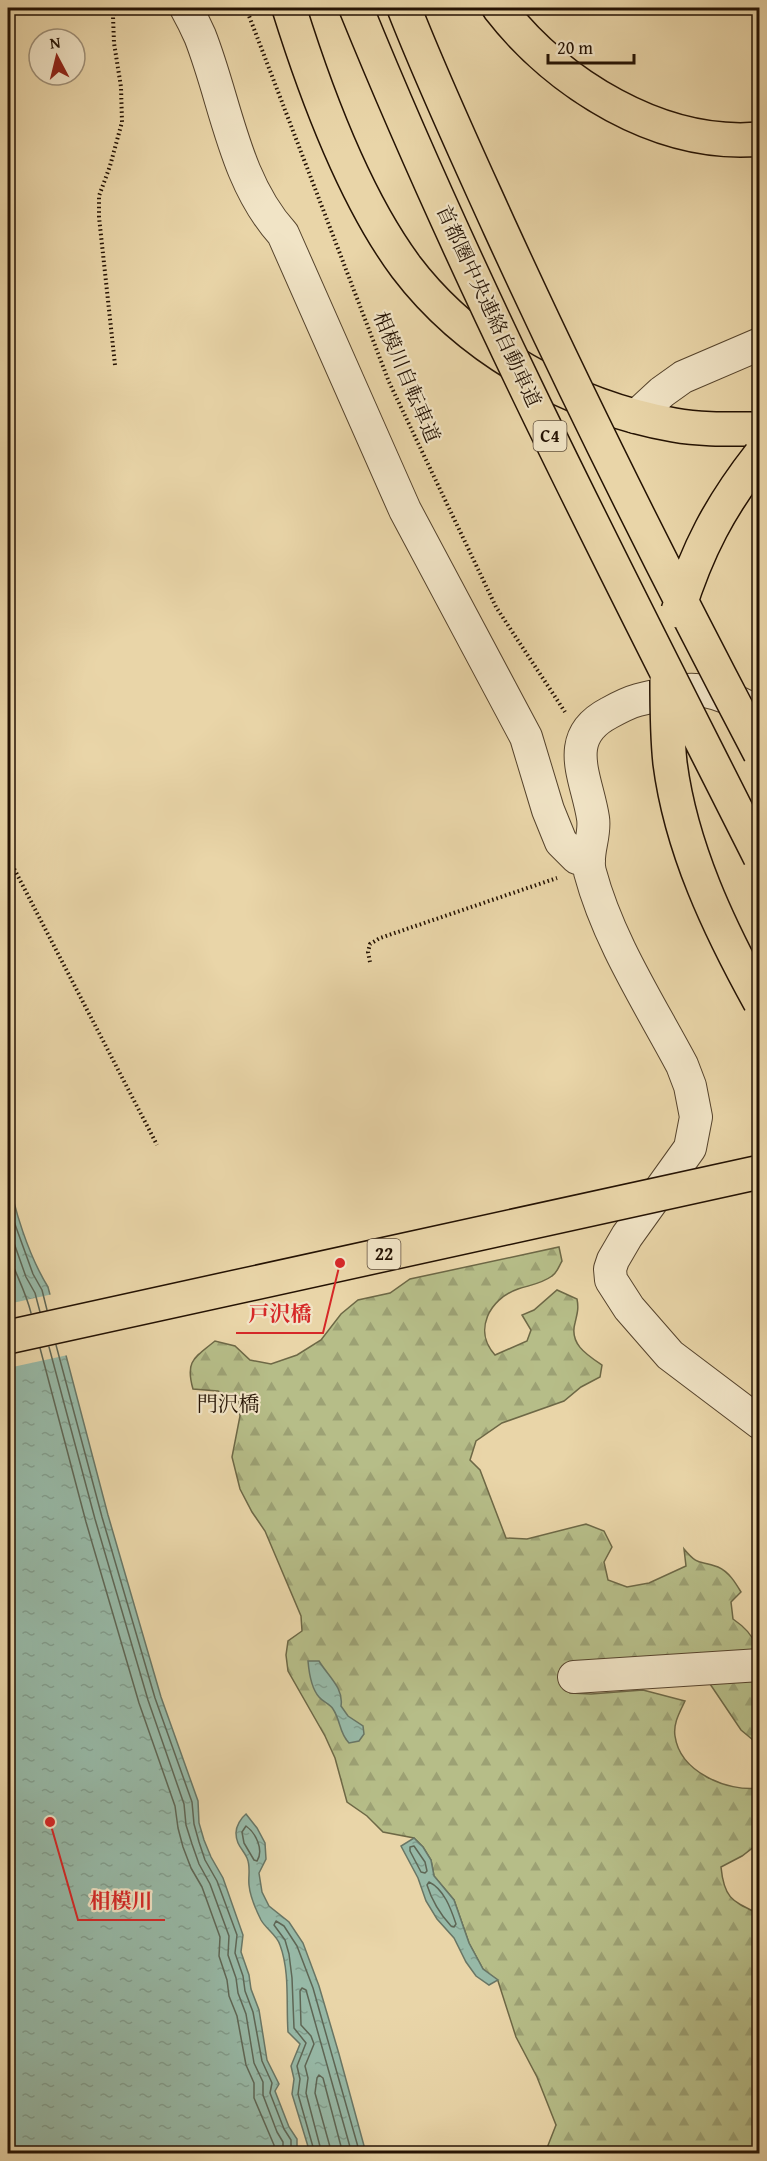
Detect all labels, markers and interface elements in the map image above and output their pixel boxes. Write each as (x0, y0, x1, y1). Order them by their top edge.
north arrow (27, 27, 87, 87)
scale bar (548, 27, 634, 65)
text: N (48, 30, 62, 55)
text: 20 m (557, 34, 593, 61)
street label: 首都圏中央連絡自動車道 (430, 200, 549, 412)
street label: 相模川自転車道 (367, 307, 448, 447)
road number: C4 (534, 421, 566, 451)
road number: 22 (368, 1239, 400, 1269)
callout: 戸沢橋 (236, 1294, 323, 1333)
text: 戸沢橋 (249, 1298, 312, 1329)
district label: 門沢橋 (197, 1388, 260, 1419)
callout: 相模川 (78, 1881, 165, 1920)
text: 相模川 (90, 1885, 153, 1916)

